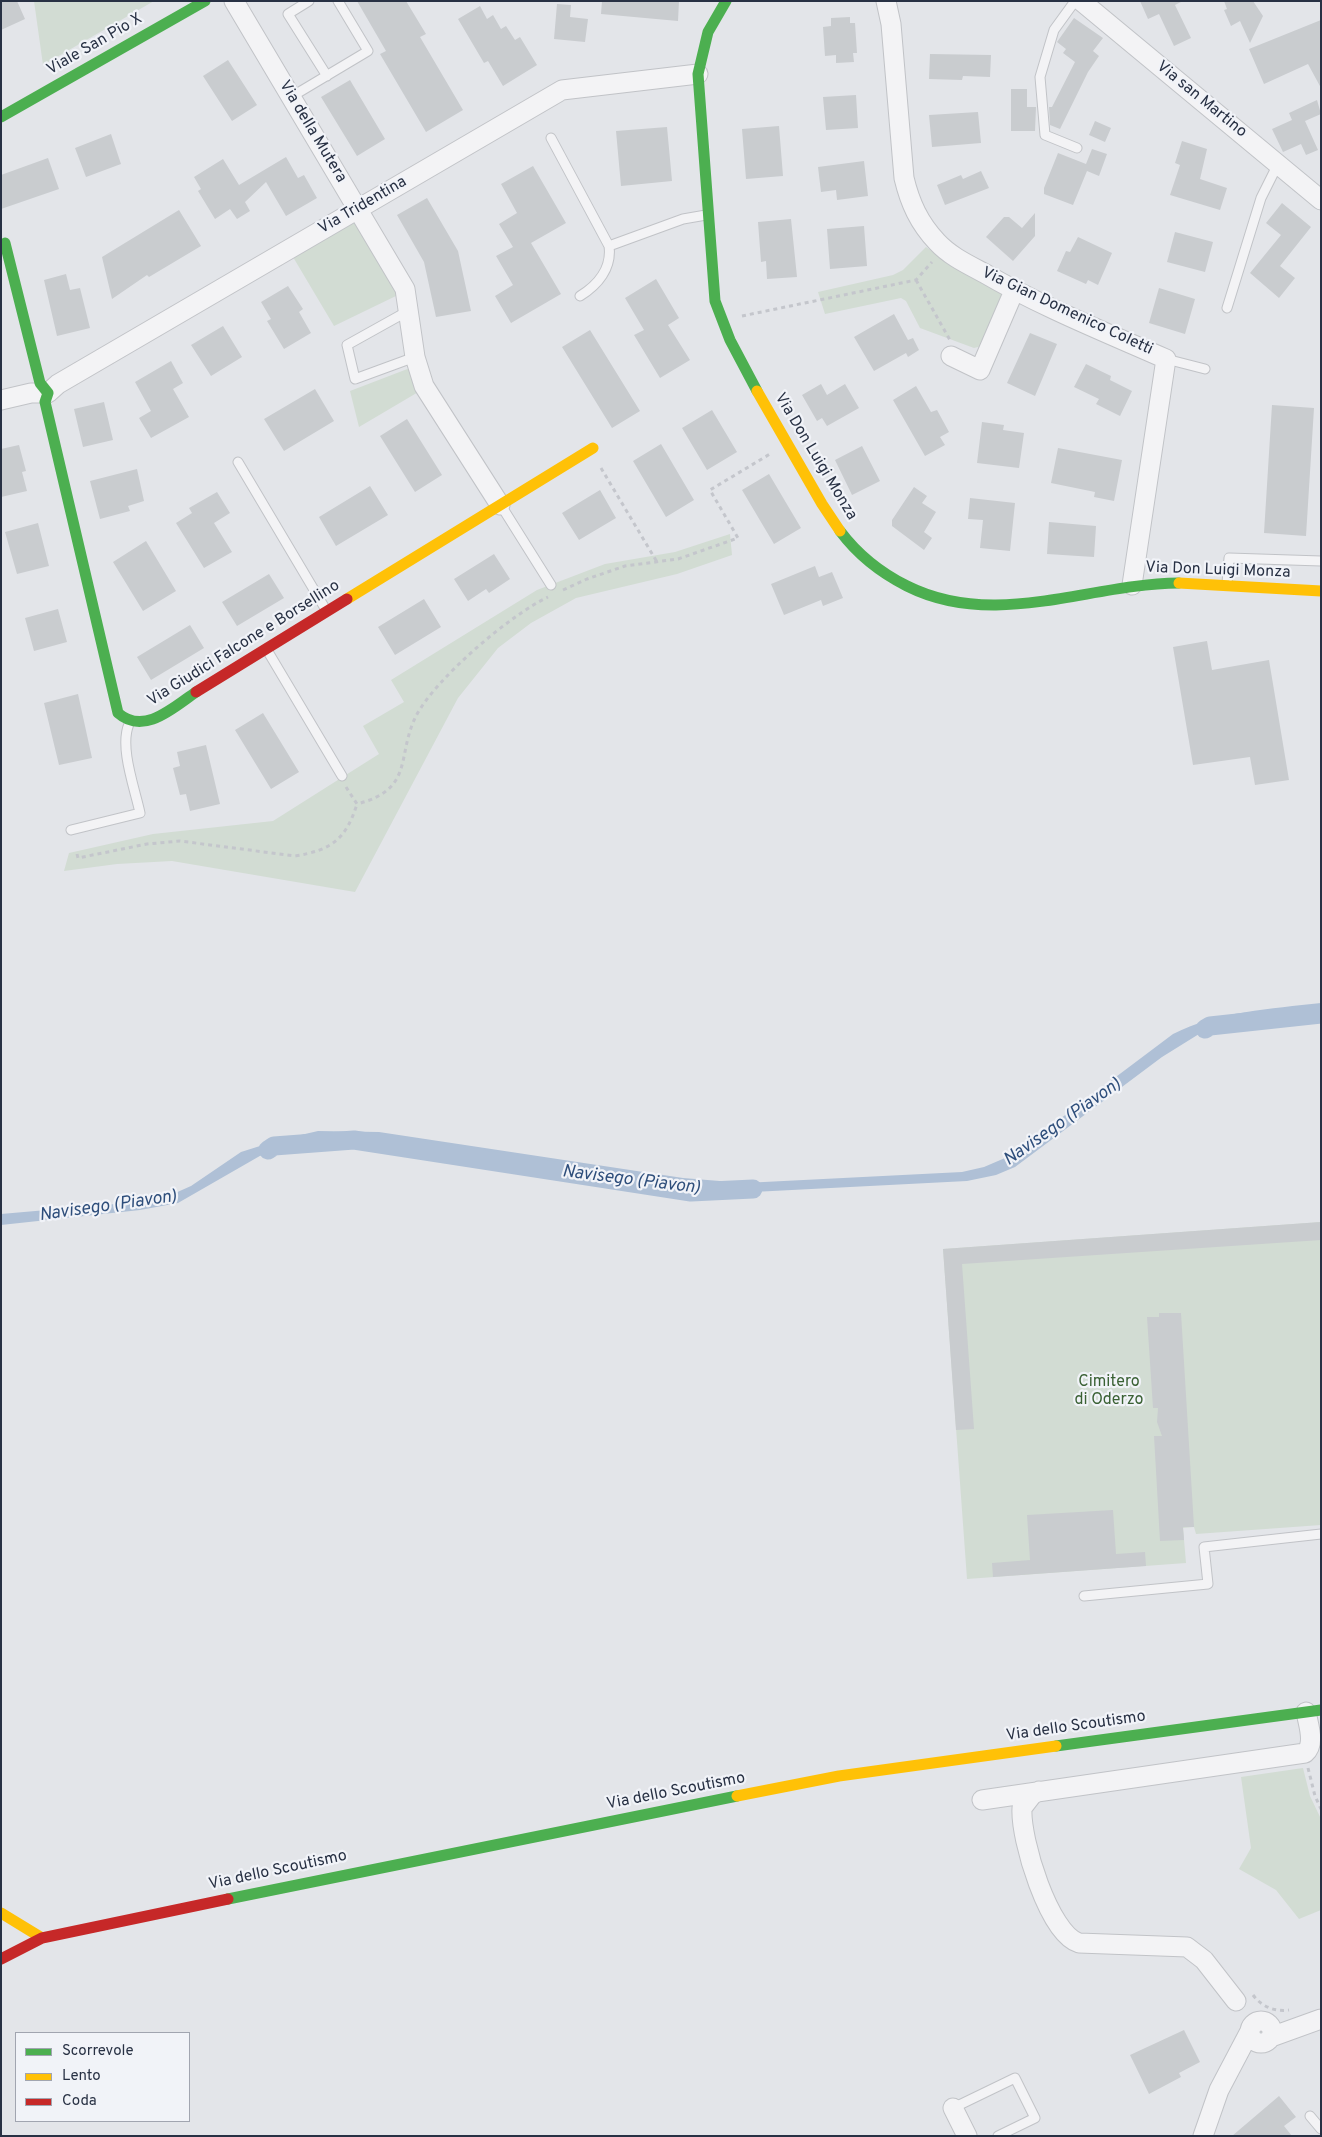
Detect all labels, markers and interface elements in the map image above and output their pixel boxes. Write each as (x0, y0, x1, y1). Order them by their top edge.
street label: Viale San Pio X (44, 10, 146, 80)
street label: Via san Martino (1152, 58, 1250, 142)
street label: Via della Mutera (274, 77, 350, 187)
street label: Via Tridentina (315, 173, 411, 239)
street label: Via Gian Domenico Coletti (978, 264, 1156, 360)
street label: Via Don Luigi Monza (769, 390, 861, 524)
street label: Via Don Luigi Monza (1145, 559, 1291, 583)
street label: Via Giudici Falcone e Borsellino (144, 577, 344, 711)
water label: Navisego (Piavon) (1000, 1074, 1126, 1172)
water label: Navisego (Piavon) (561, 1162, 701, 1200)
water label: Navisego (Piavon) (38, 1187, 178, 1227)
park label: Cimitero di Oderzo (1074, 1373, 1144, 1411)
street label: Via dello Scoutismo (1005, 1708, 1147, 1746)
street label: Via dello Scoutismo (605, 1769, 747, 1815)
street label: Via dello Scoutismo (207, 1847, 349, 1895)
legend (15, 2032, 190, 2122)
text: Scorrevole (62, 2042, 134, 2061)
text: Lento (62, 2067, 101, 2086)
text: Coda (62, 2092, 97, 2111)

